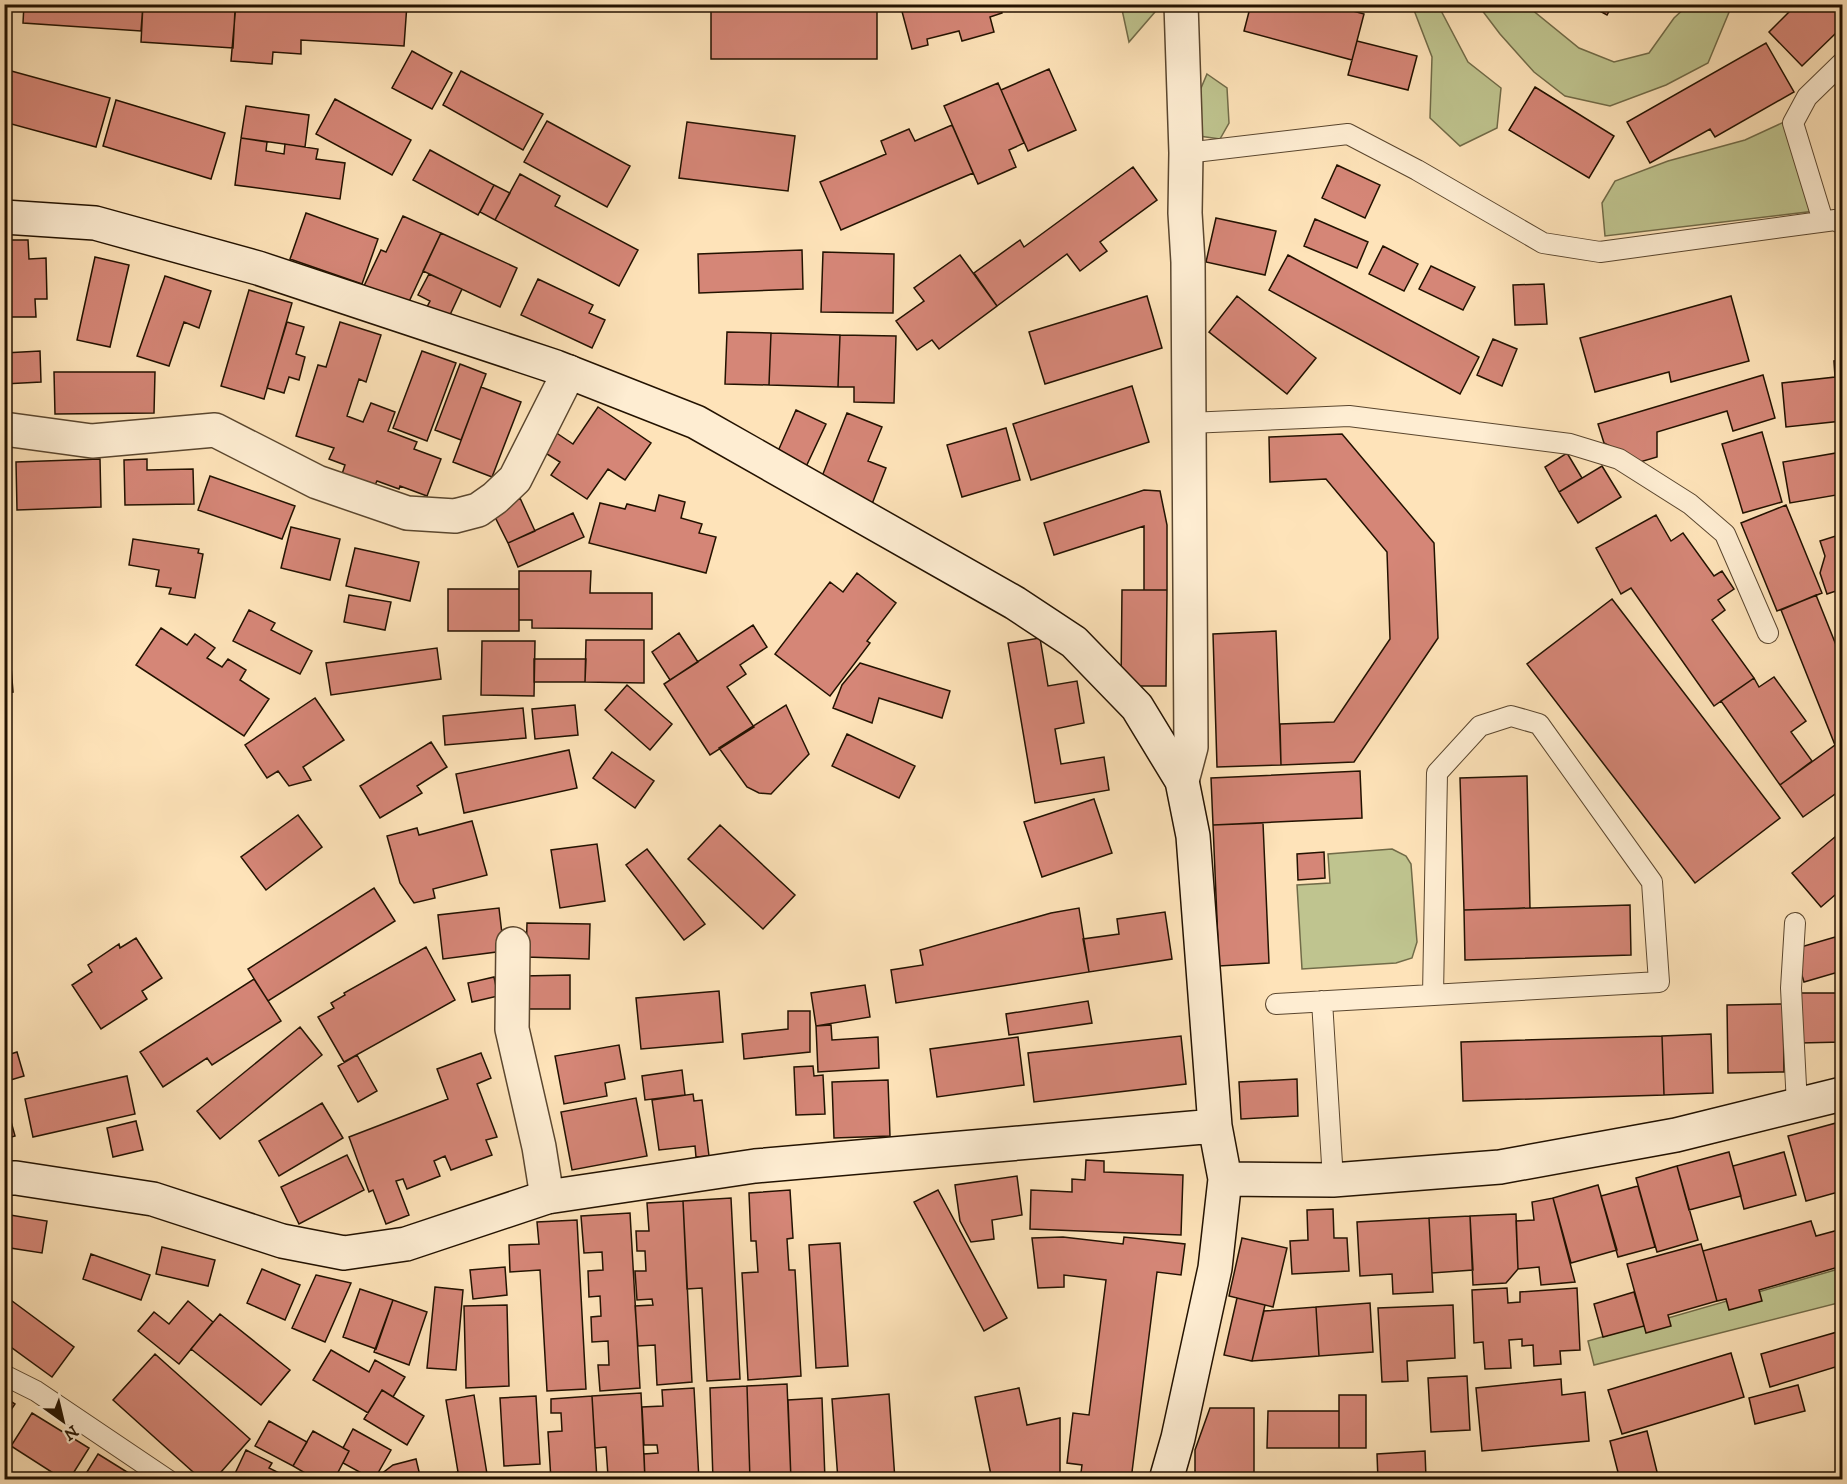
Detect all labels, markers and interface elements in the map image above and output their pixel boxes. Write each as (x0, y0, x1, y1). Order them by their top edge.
north arrow (33, 1391, 93, 1451)
text: N (60, 1421, 82, 1445)

